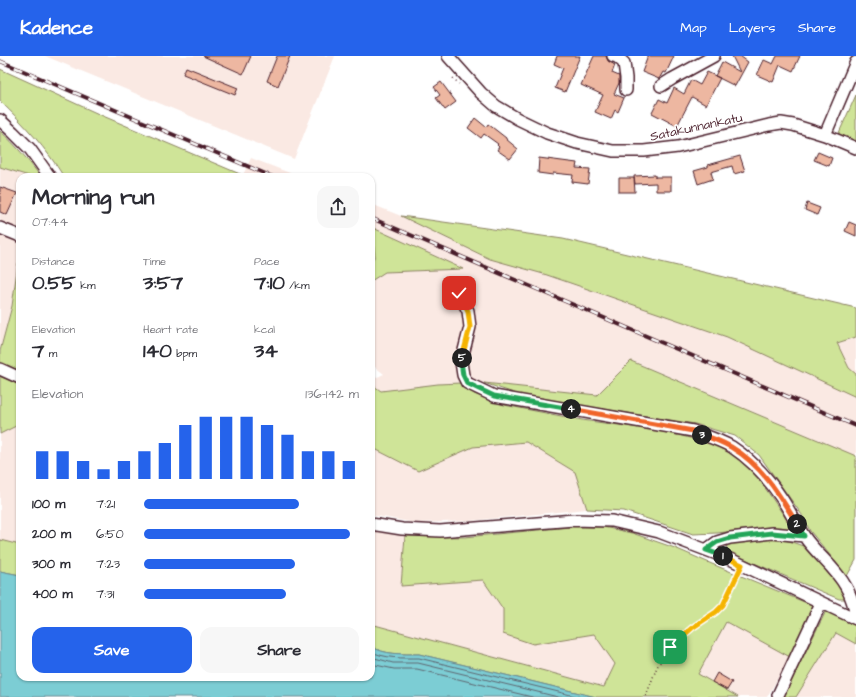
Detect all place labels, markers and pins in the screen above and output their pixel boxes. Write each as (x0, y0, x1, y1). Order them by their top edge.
pin (442, 276, 476, 310)
pin: 5 (452, 348, 472, 368)
pin: 4 (561, 399, 581, 419)
pin: 3 (692, 425, 712, 445)
pin: 2 (787, 514, 807, 534)
pin: 1 (713, 546, 733, 566)
pin (653, 630, 687, 664)

